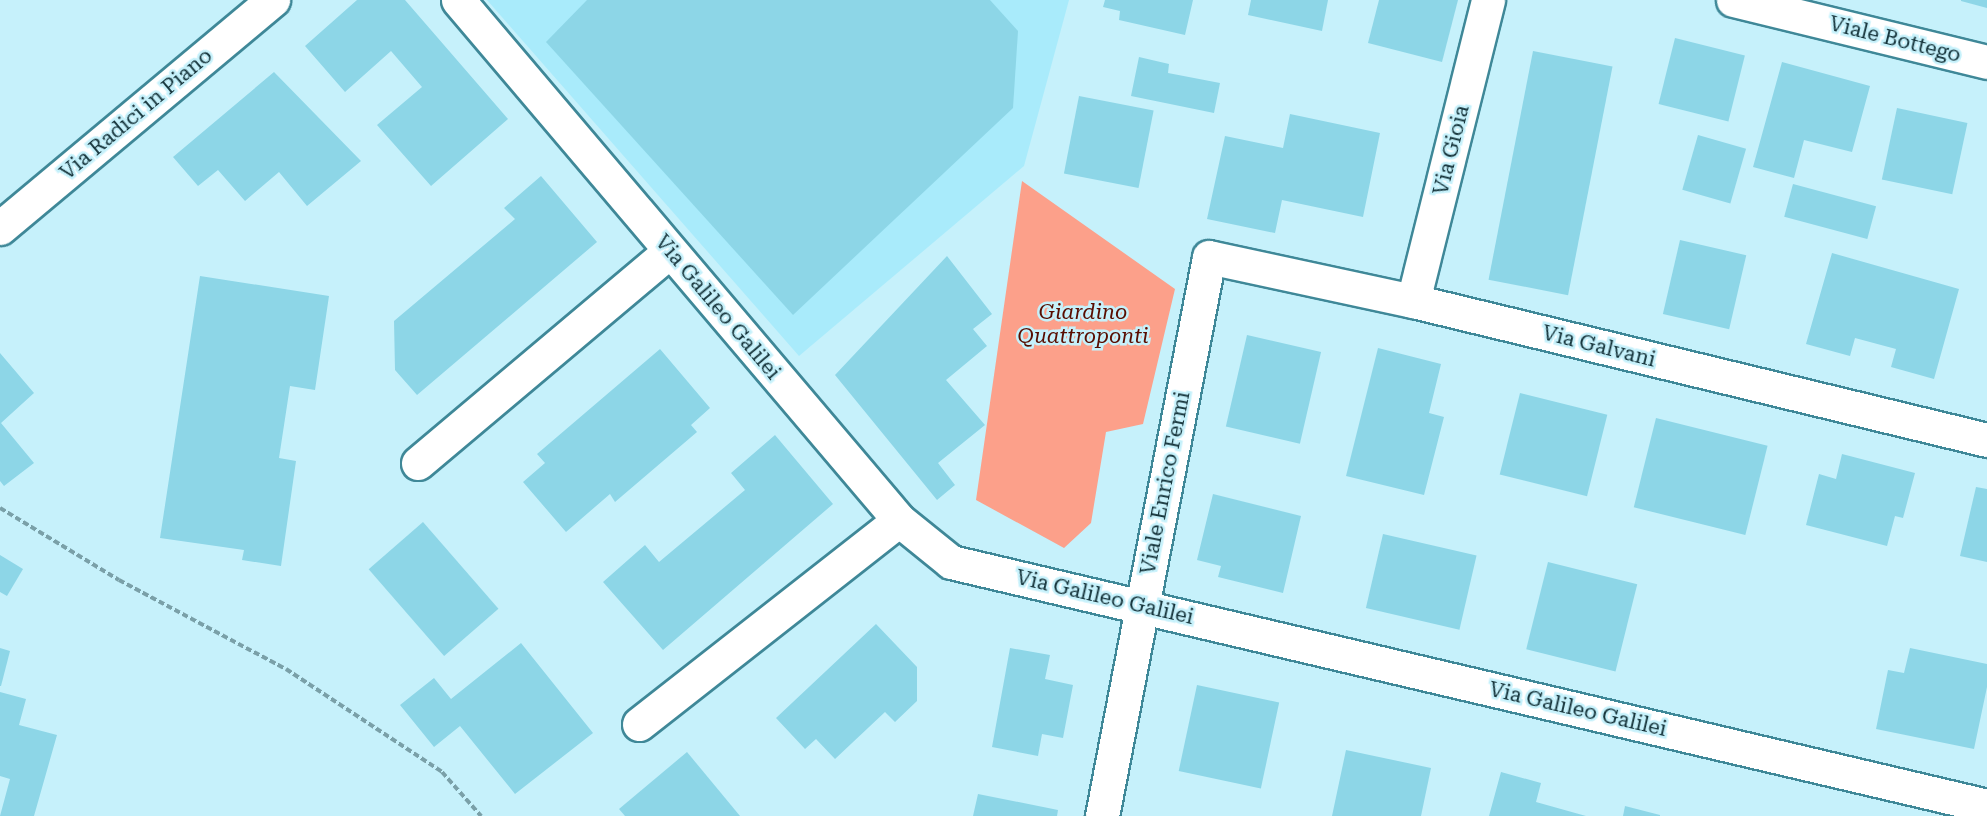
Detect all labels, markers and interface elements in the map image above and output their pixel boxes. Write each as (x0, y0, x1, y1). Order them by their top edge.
street label: Viale Bottego (1827, 11, 1963, 67)
street label: Via Radici in Piano (55, 43, 217, 185)
street label: Via Gioia (1428, 102, 1474, 198)
street label: Via Galileo Galilei (650, 229, 786, 385)
park label: Giardino Quattroponti (1017, 299, 1149, 349)
street label: Via Galvani (1540, 320, 1658, 372)
street label: Viale Enrico Fermi (1135, 389, 1195, 577)
street label: Via Galileo Galilei (1014, 564, 1196, 630)
street label: Via Galileo Galilei (1487, 676, 1669, 742)

